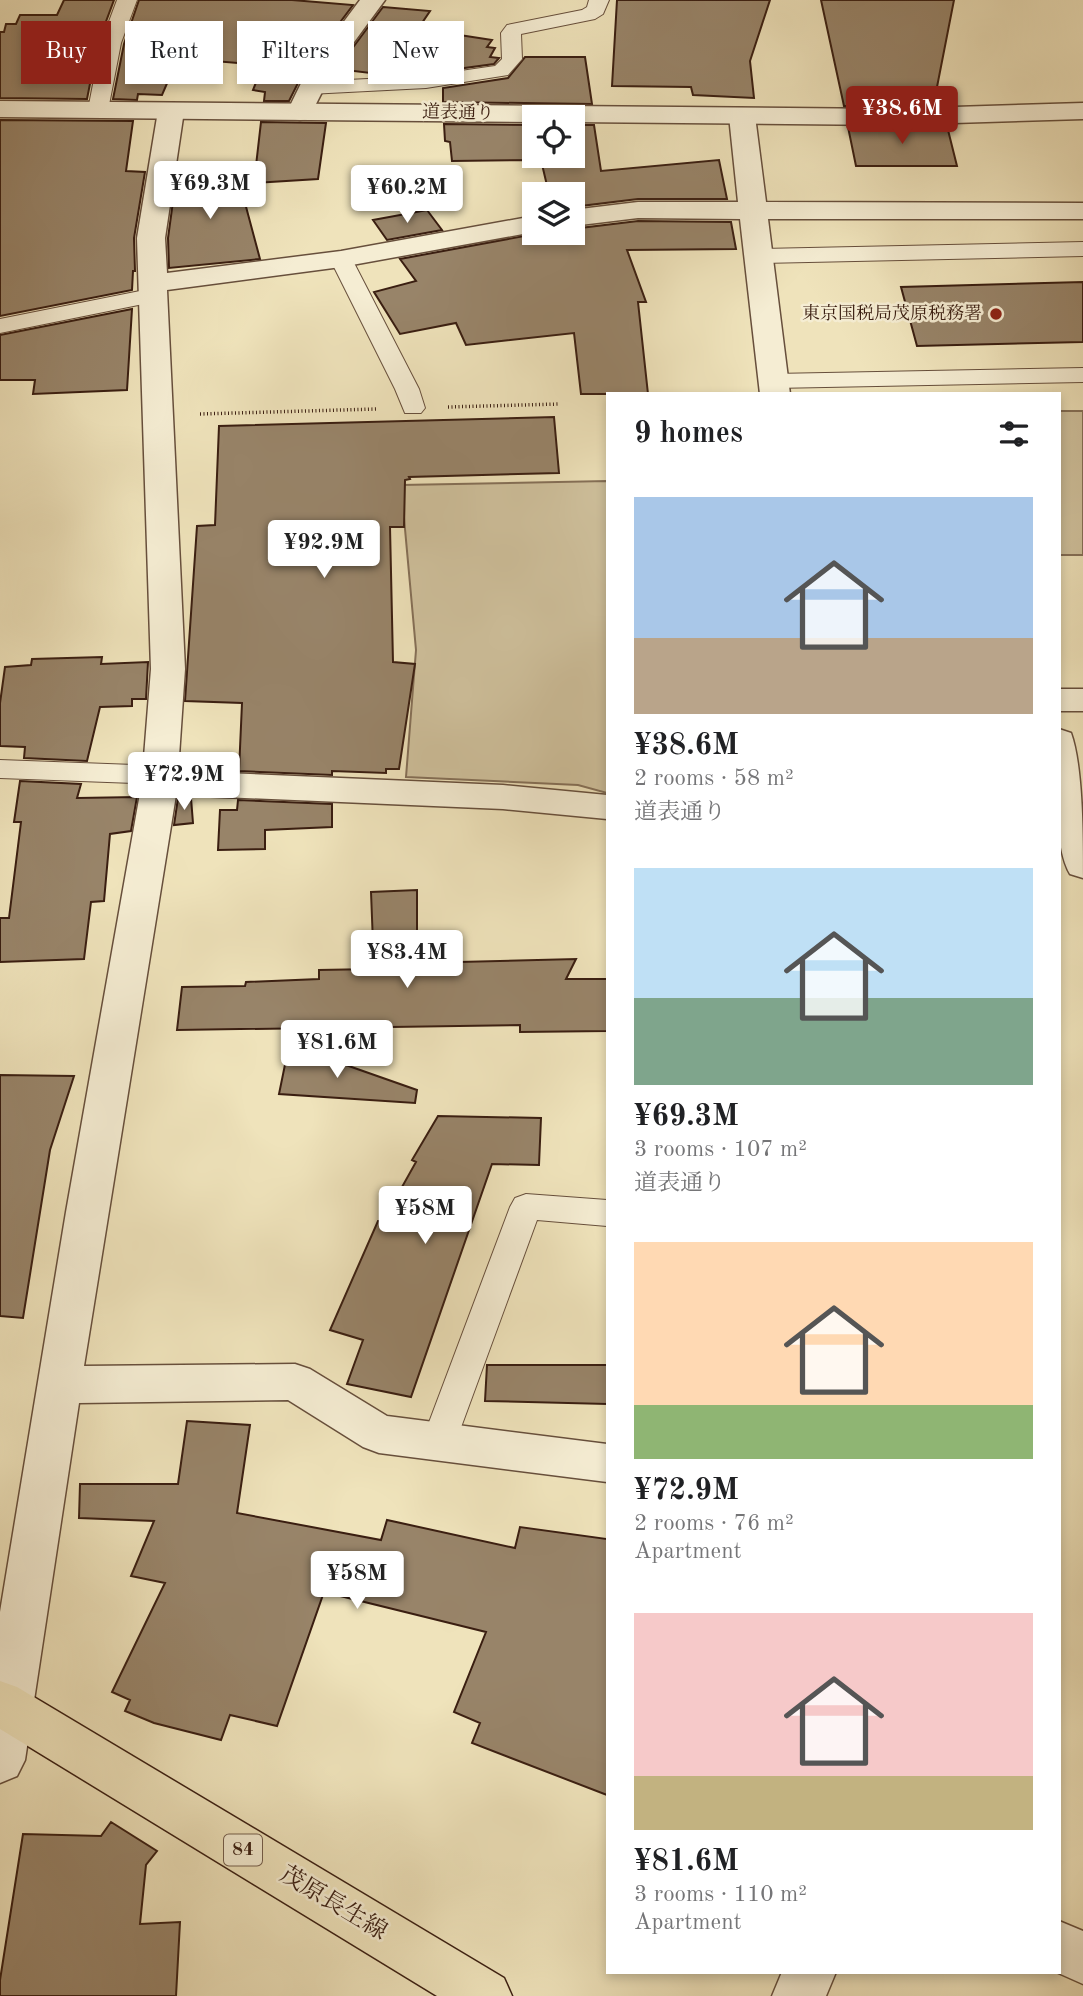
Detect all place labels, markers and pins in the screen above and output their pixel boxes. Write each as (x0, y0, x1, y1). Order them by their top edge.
pin: ¥38.6M (845, 86, 959, 146)
pin: ¥69.3M (153, 162, 267, 221)
pin: ¥60.2M (350, 166, 464, 225)
place label: 東京国税局茂原税務署 (802, 303, 982, 323)
marker: 東京国税局茂原税務署 (988, 306, 1004, 322)
pin: ¥92.9M (267, 520, 381, 580)
pin: ¥72.9M (127, 752, 241, 812)
pin: ¥83.4M (350, 930, 464, 990)
pin: ¥81.6M (280, 1020, 394, 1080)
pin: ¥58M (384, 1186, 466, 1246)
pin: ¥58M (316, 1552, 398, 1611)

